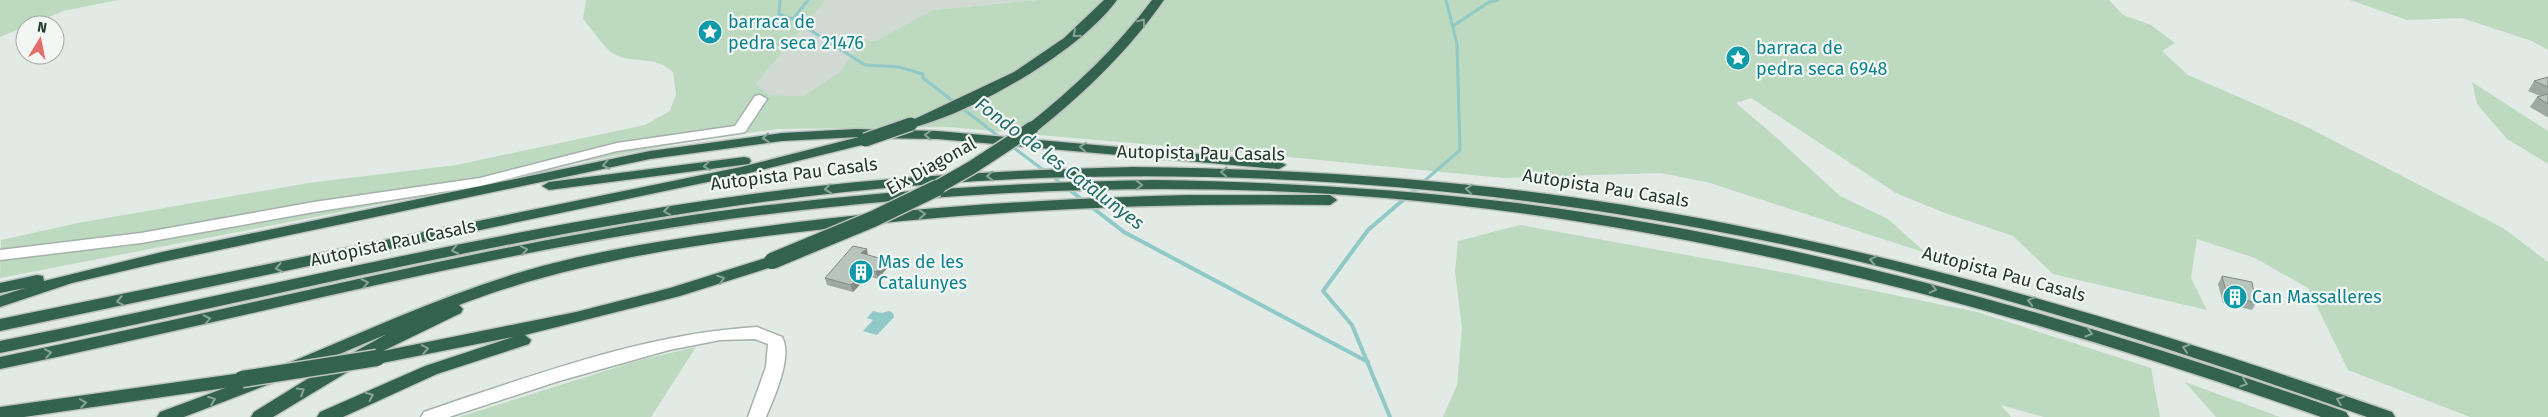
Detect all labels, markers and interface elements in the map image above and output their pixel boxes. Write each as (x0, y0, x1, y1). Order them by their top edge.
place label: barraca de pedra seca 21476 (728, 11, 864, 54)
north arrow (15, 15, 65, 65)
one-way arrow (1136, 18, 1145, 28)
text: N (36, 19, 48, 37)
place icon: barraca de pedra seca 21476 (697, 19, 723, 45)
one-way arrow (1073, 28, 1082, 37)
place label: barraca de pedra seca 6948 (1756, 37, 1888, 80)
place icon: barraca de pedra seca 6948 (1725, 45, 1751, 71)
water label: Fondo de les Catalunyes (971, 92, 1149, 235)
one-way arrow (924, 129, 932, 140)
one-way arrow (762, 132, 770, 143)
street label: Eix Diagonal (882, 132, 980, 200)
street label: Autopista Pau Casals (1117, 141, 1285, 165)
one-way arrow (1079, 142, 1087, 153)
street label: Autopista Pau Casals (709, 153, 879, 195)
one-way arrow (601, 159, 610, 169)
one-way arrow (703, 160, 711, 171)
street label: Autopista Pau Casals (1521, 164, 1691, 212)
one-way arrow (1219, 167, 1227, 178)
one-way arrow (986, 170, 994, 181)
one-way arrow (1136, 180, 1144, 190)
one-way arrow (824, 183, 832, 194)
one-way arrow (1464, 184, 1472, 195)
one-way arrow (662, 205, 671, 215)
one-way arrow (919, 208, 927, 219)
street label: Autopista Pau Casals (308, 215, 478, 271)
street label: Autopista Pau Casals (1920, 242, 2088, 306)
one-way arrow (451, 244, 460, 255)
one-way arrow (520, 245, 529, 255)
place label: Mas de les Catalunyes (878, 251, 967, 294)
one-way arrow (1869, 255, 1878, 266)
building icon: Mas de les Catalunyes (848, 259, 874, 285)
one-way arrow (274, 262, 283, 273)
one-way arrow (716, 275, 725, 285)
one-way arrow (361, 278, 370, 289)
one-way arrow (1928, 283, 1937, 294)
building icon: Can Massalleres (2222, 284, 2248, 310)
place label: Can Massalleres (2252, 286, 2382, 308)
one-way arrow (115, 295, 124, 306)
one-way arrow (2027, 296, 2035, 306)
one-way arrow (202, 314, 211, 325)
one-way arrow (2084, 328, 2093, 338)
one-way arrow (2182, 344, 2191, 354)
one-way arrow (420, 345, 429, 355)
one-way arrow (43, 349, 52, 359)
one-way arrow (2239, 377, 2247, 387)
one-way arrow (296, 387, 305, 397)
one-way arrow (365, 391, 374, 402)
one-way arrow (207, 396, 216, 406)
one-way arrow (2336, 396, 2345, 406)
one-way arrow (79, 398, 87, 408)

